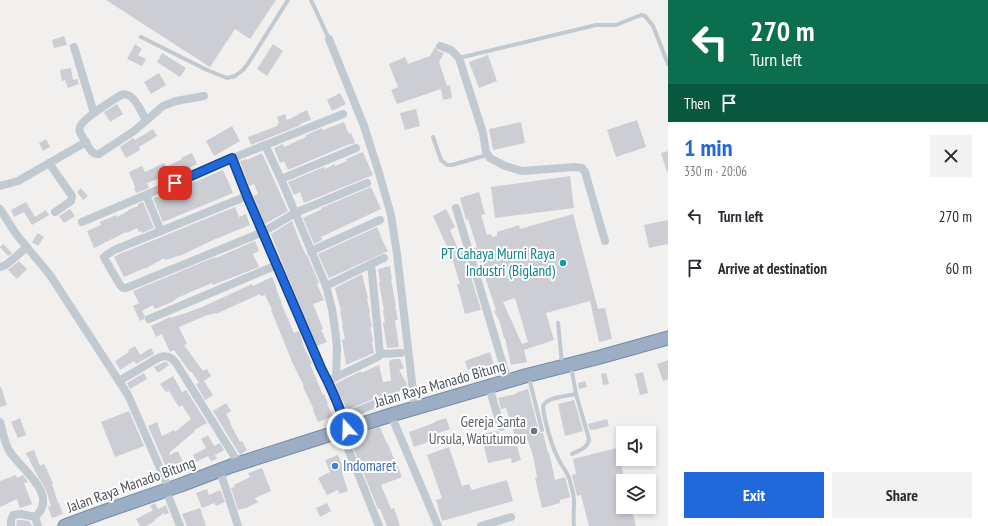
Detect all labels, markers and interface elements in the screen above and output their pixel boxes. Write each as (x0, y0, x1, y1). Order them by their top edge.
text: 270 m (750, 12, 814, 49)
icon: left (684, 16, 736, 68)
text: Turn left (750, 48, 802, 71)
icon: arrive (718, 92, 740, 114)
text: Then (684, 94, 710, 113)
text: 1 min (684, 132, 732, 163)
button: close (930, 135, 972, 177)
text: 330 m · 20:06 (684, 163, 747, 180)
pin (158, 166, 192, 200)
icon: arrive (164, 172, 186, 194)
icon: left (684, 205, 706, 227)
text: Turn left (718, 207, 763, 226)
text: 270 m (939, 207, 972, 226)
place label: PT Cahaya Murni Raya Industri (Bigland) (441, 244, 555, 280)
icon: arrive (684, 257, 706, 279)
marker: PT Cahaya Murni Raya Industri (Bigland) (558, 258, 568, 268)
text: Arrive at destination (718, 259, 827, 278)
text: 60 m (946, 259, 972, 278)
street label: Jalan Raya Manado Bitung (371, 356, 507, 412)
position arrow (326, 408, 368, 450)
place label: Gereja Santa Ursula, Watutumou (429, 412, 526, 448)
marker: Gereja Santa Ursula, Watutumou (529, 426, 539, 436)
map controls (616, 426, 656, 514)
button: sound (616, 426, 656, 466)
street label: Jalan Raya Manado Bitung (63, 452, 198, 517)
place label: Indomaret (343, 456, 396, 475)
marker: Indomaret (330, 461, 340, 471)
button: Exit (684, 472, 824, 518)
button: Share (832, 472, 972, 518)
button: layers (616, 474, 656, 514)

